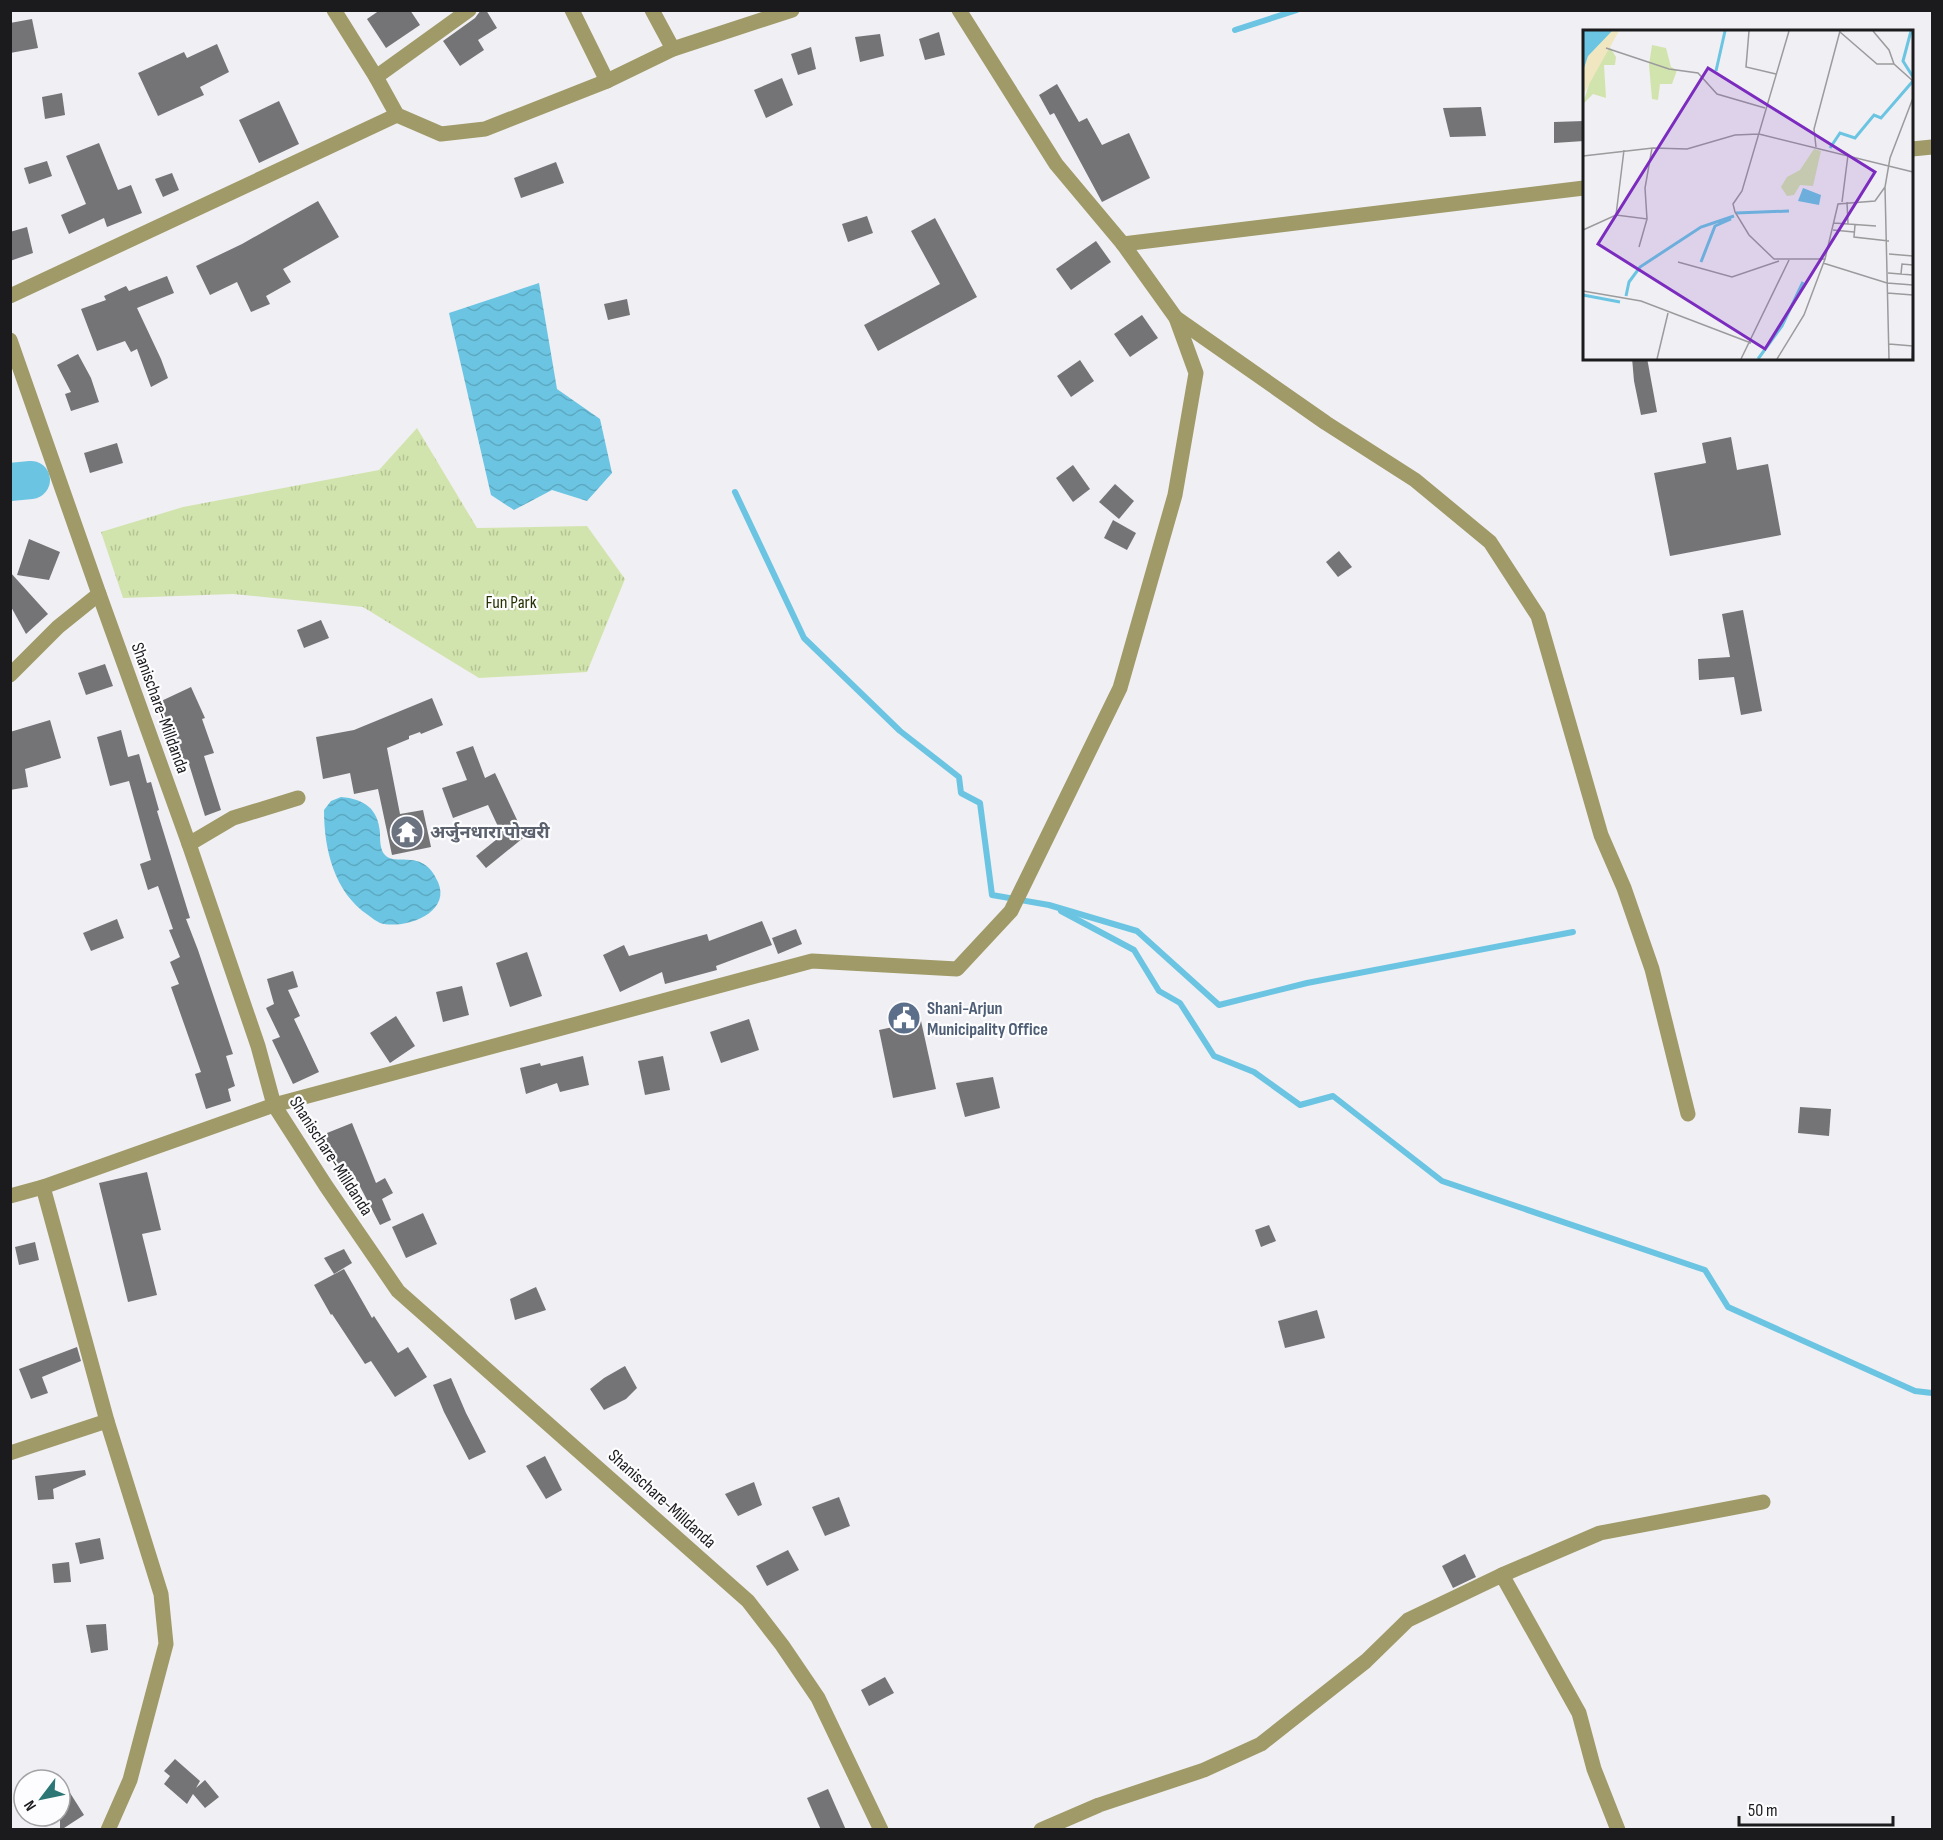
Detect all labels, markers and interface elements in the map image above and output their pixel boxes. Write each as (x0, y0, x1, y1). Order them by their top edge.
inset map (1583, 30, 1913, 360)
park label: Fun Park (485, 592, 537, 613)
street label: Shanischare-Milldanda (127, 640, 193, 776)
temple icon: अर्जुनधारा पोखरी (389, 814, 425, 850)
place label: अर्जुनधारा पोखरी (430, 821, 550, 843)
place label: Shani-Arjun Municipality Office (927, 998, 1048, 1040)
public building icon: Shani-Arjun Municipality Office (886, 1000, 922, 1036)
street label: Shanischare-Milldanda (285, 1093, 377, 1220)
street label: Shanischare-Milldanda (604, 1445, 720, 1553)
north arrow (12, 1768, 72, 1828)
scale bar (1739, 1789, 1894, 1827)
text: N (20, 1796, 41, 1814)
text: 50 m (1748, 1800, 1778, 1821)

